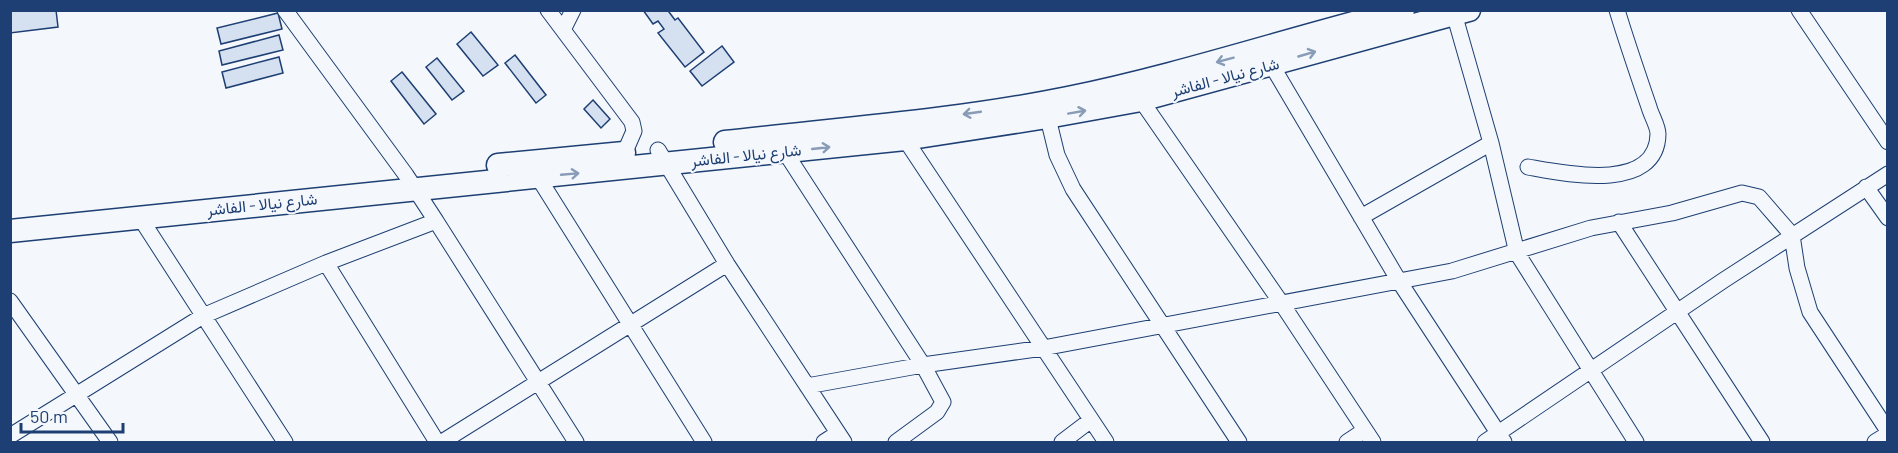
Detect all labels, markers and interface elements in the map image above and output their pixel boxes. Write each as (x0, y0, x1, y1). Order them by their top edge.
one-way arrow (1297, 48, 1316, 59)
street label: شارع نيالا - الفاشر (1168, 53, 1282, 103)
one-way arrow (1216, 54, 1235, 66)
one-way arrow (1067, 106, 1086, 117)
one-way arrow (963, 107, 983, 118)
street label: شارع نيالا - الفاشر (689, 139, 802, 173)
one-way arrow (811, 142, 831, 153)
one-way arrow (560, 168, 579, 179)
street label: شارع نيالا - الفاشر (205, 188, 318, 222)
scale bar (21, 396, 123, 434)
text: 50 m (30, 405, 68, 427)

